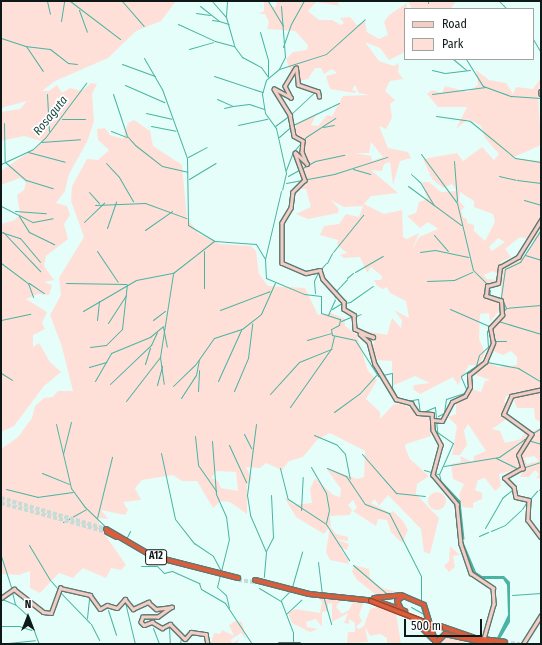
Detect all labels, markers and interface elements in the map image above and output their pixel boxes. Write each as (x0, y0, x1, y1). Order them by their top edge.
legend (404, 8, 534, 60)
text: Road (442, 17, 467, 31)
text: Park (442, 37, 463, 51)
water label: Rosaguta (31, 93, 71, 139)
road number: A12 (145, 549, 167, 565)
north arrow (8, 597, 48, 637)
text: N (25, 598, 31, 611)
scale bar (406, 611, 484, 637)
text: 500 m (411, 619, 441, 633)

